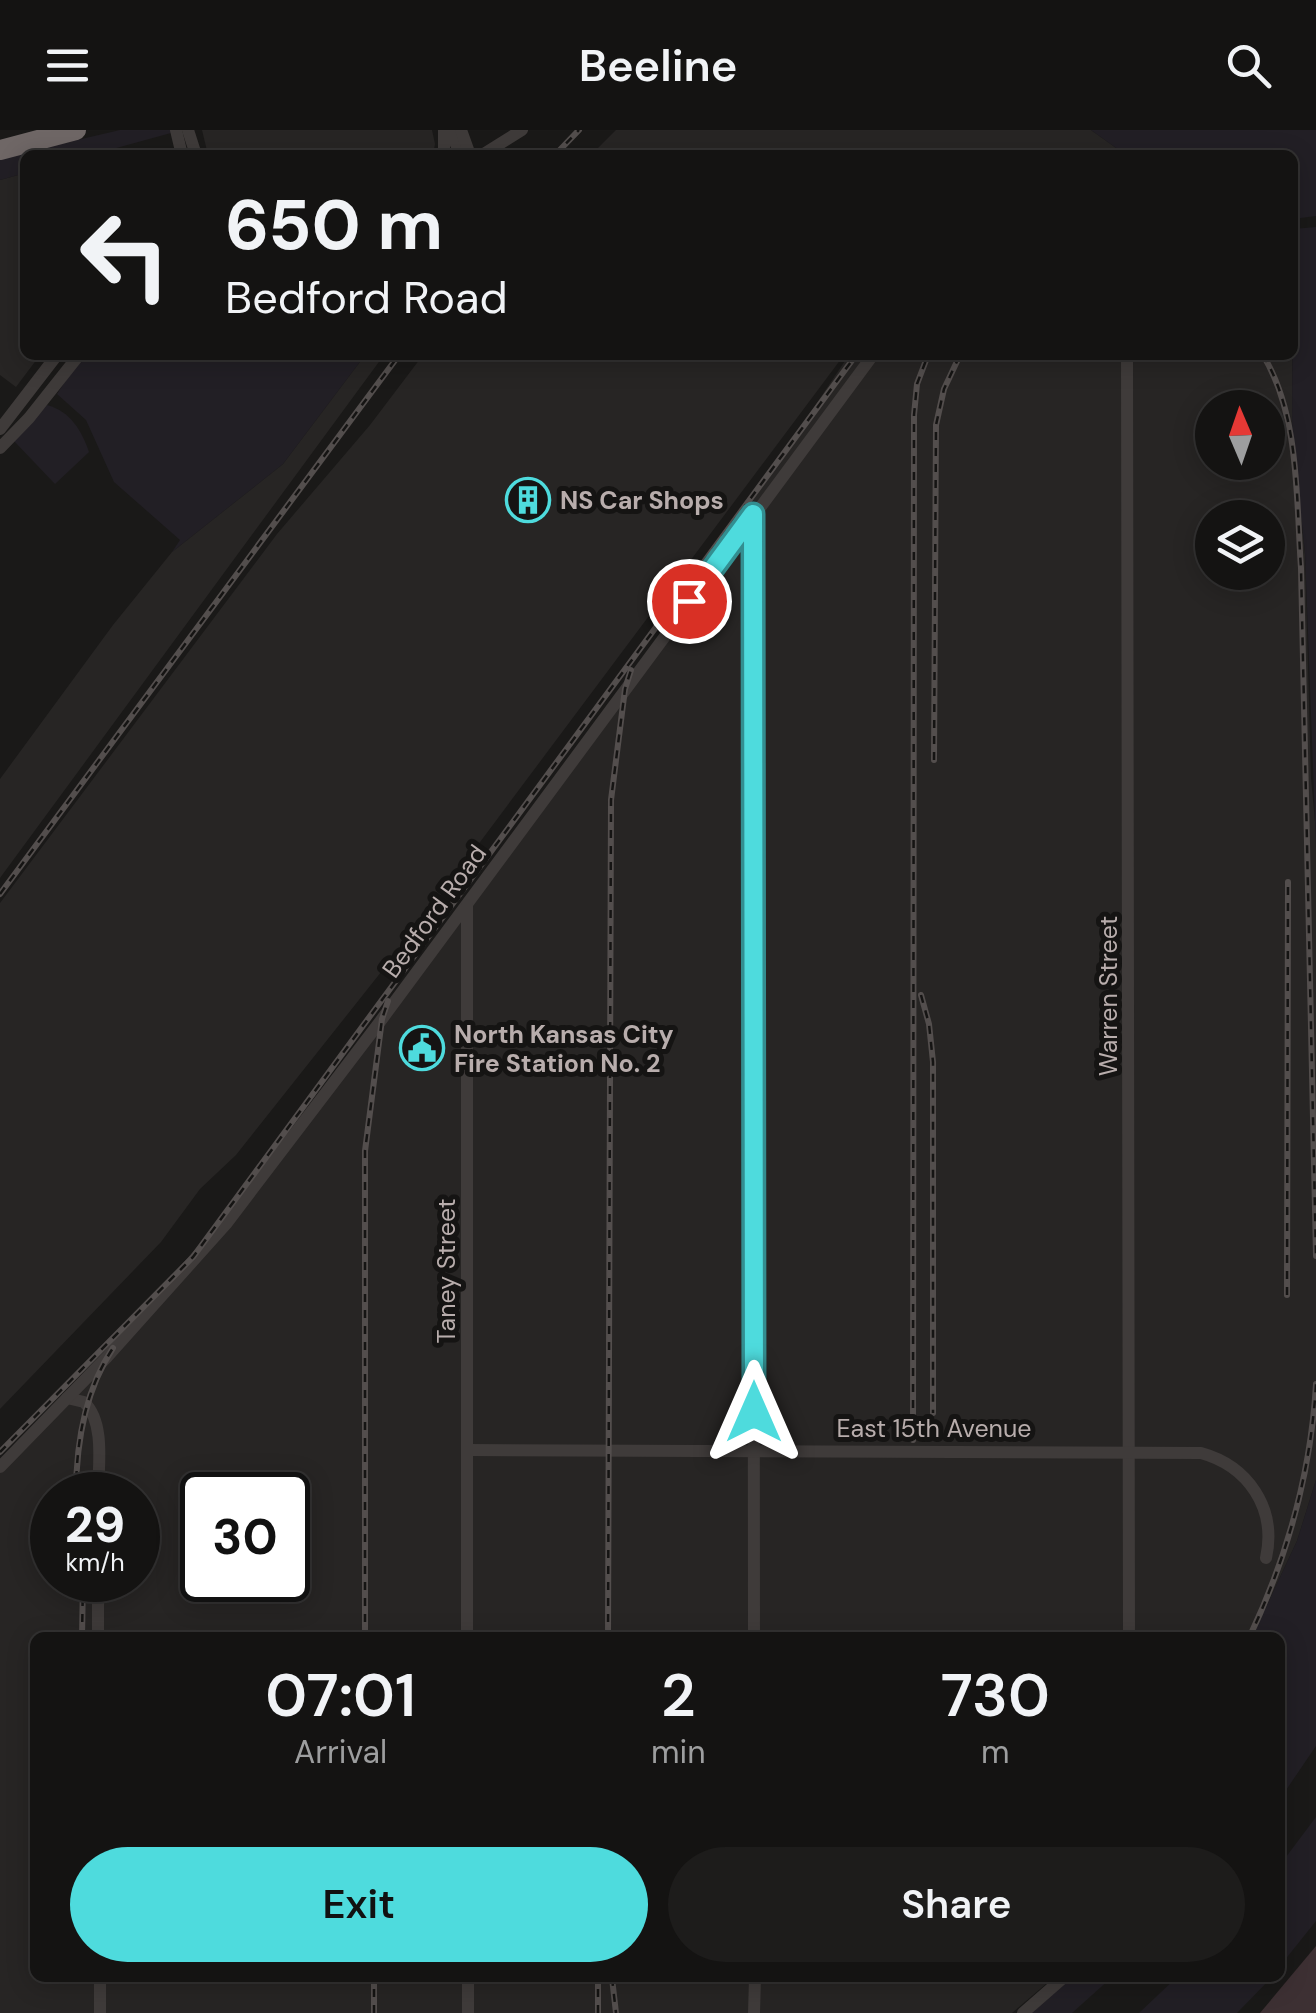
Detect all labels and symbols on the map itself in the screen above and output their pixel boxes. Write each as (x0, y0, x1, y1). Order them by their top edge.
north arrow (1195, 390, 1285, 480)
building icon: NS Car Shops (505, 477, 551, 523)
place label: NS Car Shops (560, 484, 724, 517)
pin (647, 559, 732, 644)
street label: Bedford Road (375, 838, 494, 985)
street label: Warren Street (1092, 916, 1125, 1076)
place label: North Kansas City Fire Station No. 2 (454, 1018, 674, 1080)
public building icon: North Kansas City Fire Station No. 2 (399, 1025, 445, 1071)
street label: Taney Street (430, 1198, 463, 1344)
position arrow (702, 1360, 806, 1464)
street label: East 15th Avenue (836, 1412, 1032, 1445)
speed limit sign: 30 (180, 1472, 310, 1602)

